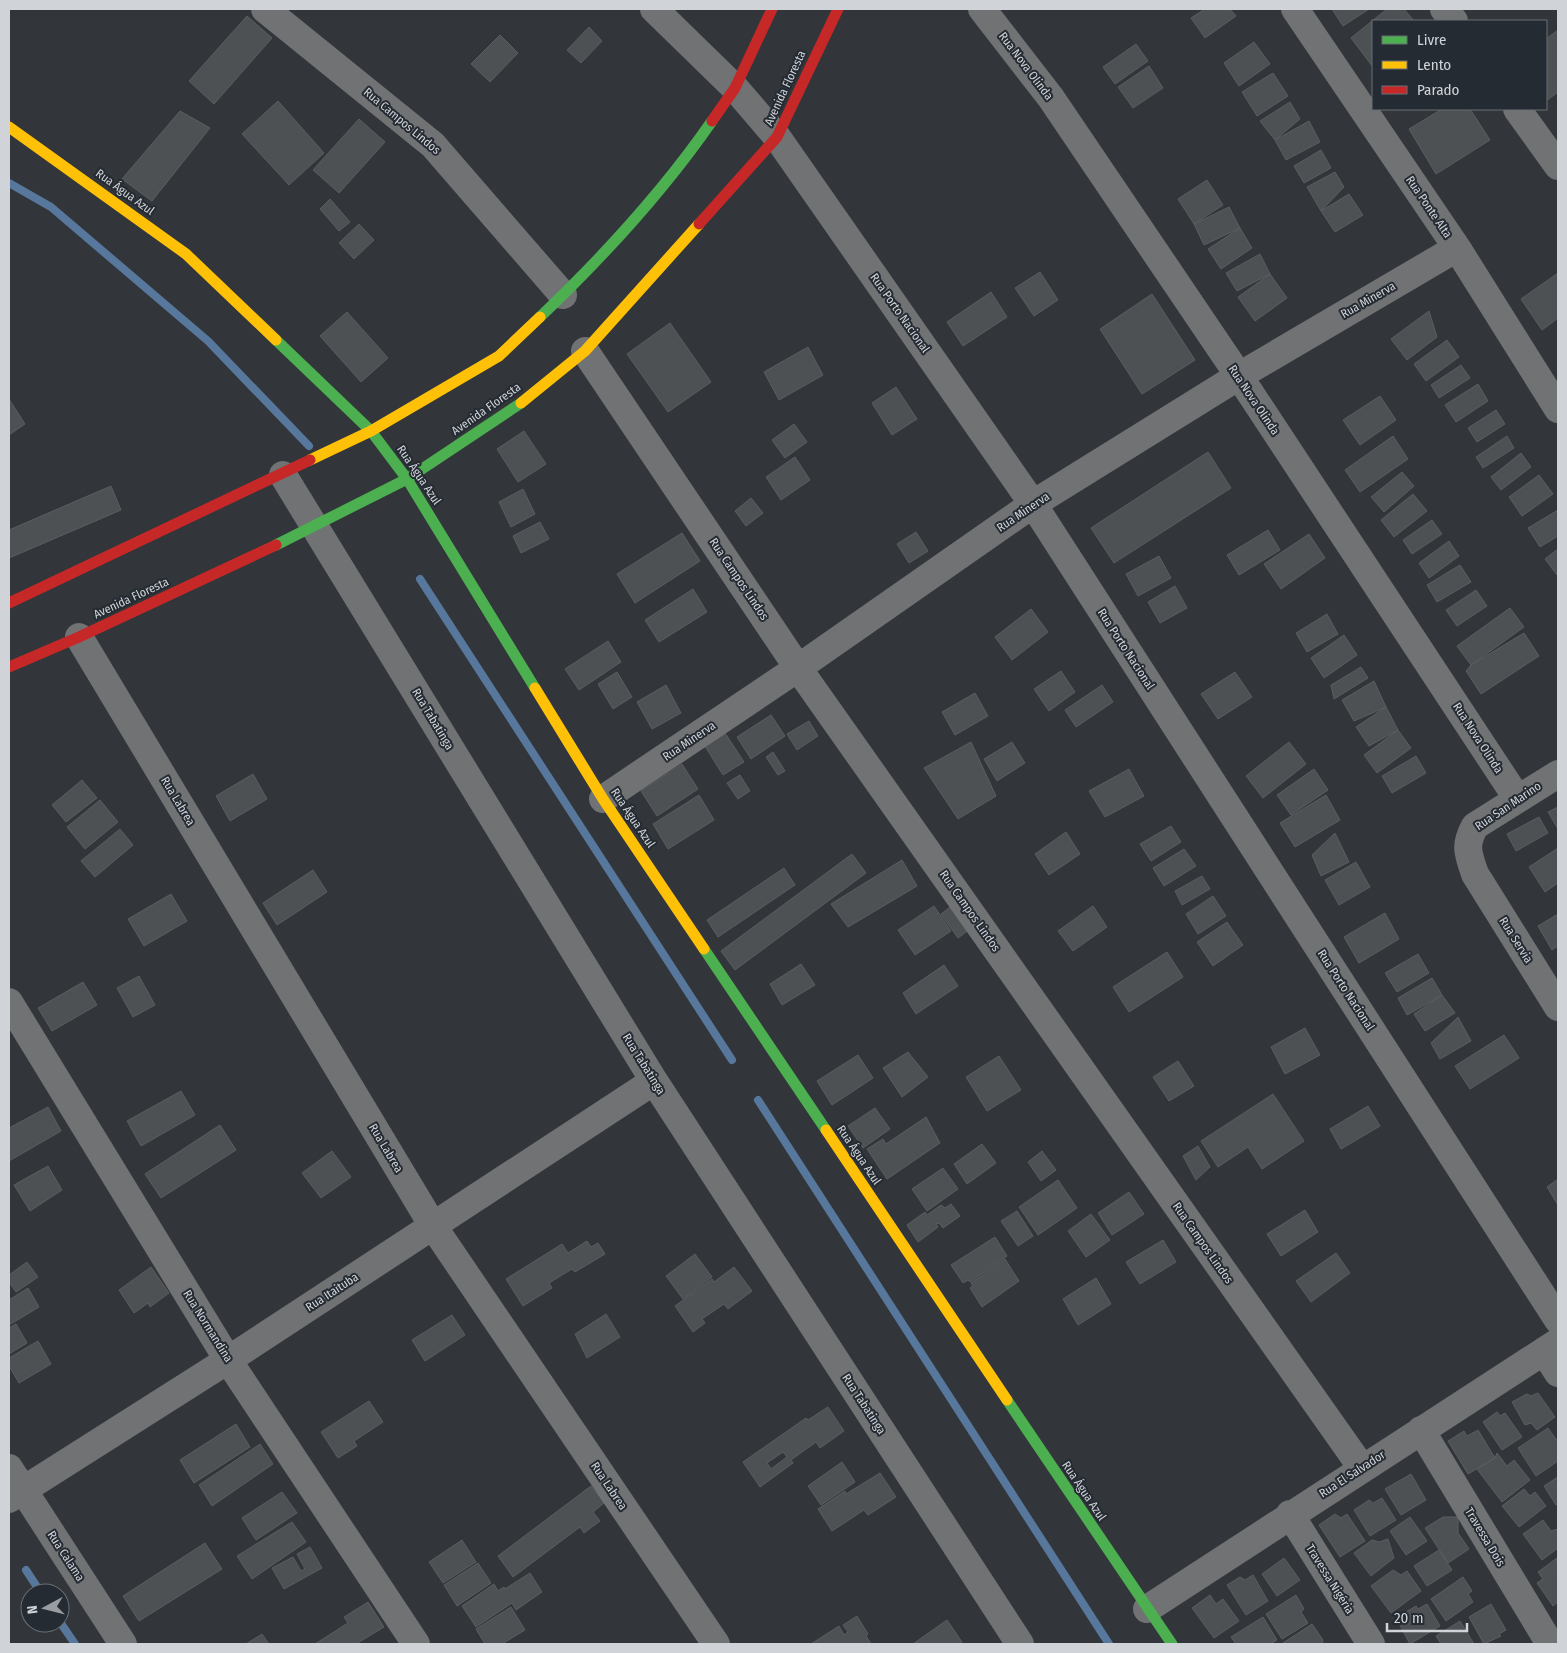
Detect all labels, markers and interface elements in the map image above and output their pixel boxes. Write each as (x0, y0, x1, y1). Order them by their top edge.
legend (1372, 20, 1547, 110)
street label: Rua Nova Olinda (996, 29, 1056, 103)
text: Livre (1417, 31, 1446, 49)
street label: Avenida Floresta (761, 48, 809, 128)
text: Lento (1417, 56, 1451, 74)
text: Parado (1417, 81, 1460, 99)
street label: Rua Campos Lindos (361, 85, 443, 157)
street label: Rua Água Azul (93, 165, 158, 218)
street label: Rua Ponte Alta (1403, 173, 1455, 241)
street label: Rua Porto Nacional (867, 271, 933, 355)
street label: Rua Minerva (1338, 279, 1398, 321)
street label: Rua Nova Olinda (1225, 362, 1283, 438)
street label: Avenida Floresta (449, 380, 523, 438)
street label: Rua Água Azul (394, 442, 445, 507)
street label: Rua Minerva (994, 489, 1052, 535)
street label: Rua Campos Lindos (706, 535, 772, 623)
street label: Avenida Floresta (91, 574, 171, 622)
street label: Rua Porto Nacional (1095, 606, 1157, 692)
street label: Rua Tabatinga (409, 686, 457, 752)
street label: Rua Nova Olinda (1450, 700, 1506, 776)
street label: Rua Minerva (660, 718, 718, 764)
street label: Rua Labrea (158, 774, 198, 828)
street label: Rua San Marino (1472, 779, 1544, 833)
street label: Rua Água Azul (608, 785, 659, 850)
street label: Rua Campos Lindos (937, 868, 1003, 954)
street label: Rua Servia (1496, 914, 1536, 966)
street label: Rua Porto Nacional (1315, 947, 1377, 1033)
street label: Rua Tabatinga (620, 1031, 668, 1097)
street label: Rua Labrea (366, 1121, 406, 1175)
street label: Rua Água Azul (834, 1122, 885, 1187)
street label: Rua Campos Lindos (1170, 1200, 1236, 1286)
street label: Rua Itaituba (303, 1270, 361, 1314)
street label: Rua Normandina (180, 1287, 236, 1365)
street label: Rua Tabatinga (839, 1371, 889, 1437)
street label: Rua El Salvador (1316, 1447, 1388, 1501)
street label: Rua Água Azul (1059, 1458, 1110, 1523)
street label: Rua Labrea (588, 1459, 630, 1513)
street label: Travessa Dois (1462, 1505, 1508, 1569)
street label: Rua Calama (45, 1528, 88, 1584)
street label: Travessa Nigéria (1303, 1542, 1357, 1617)
north arrow (20, 1583, 70, 1633)
scale bar (1387, 1600, 1467, 1632)
text: N (24, 1604, 42, 1615)
text: 20 m (1394, 1609, 1424, 1627)

